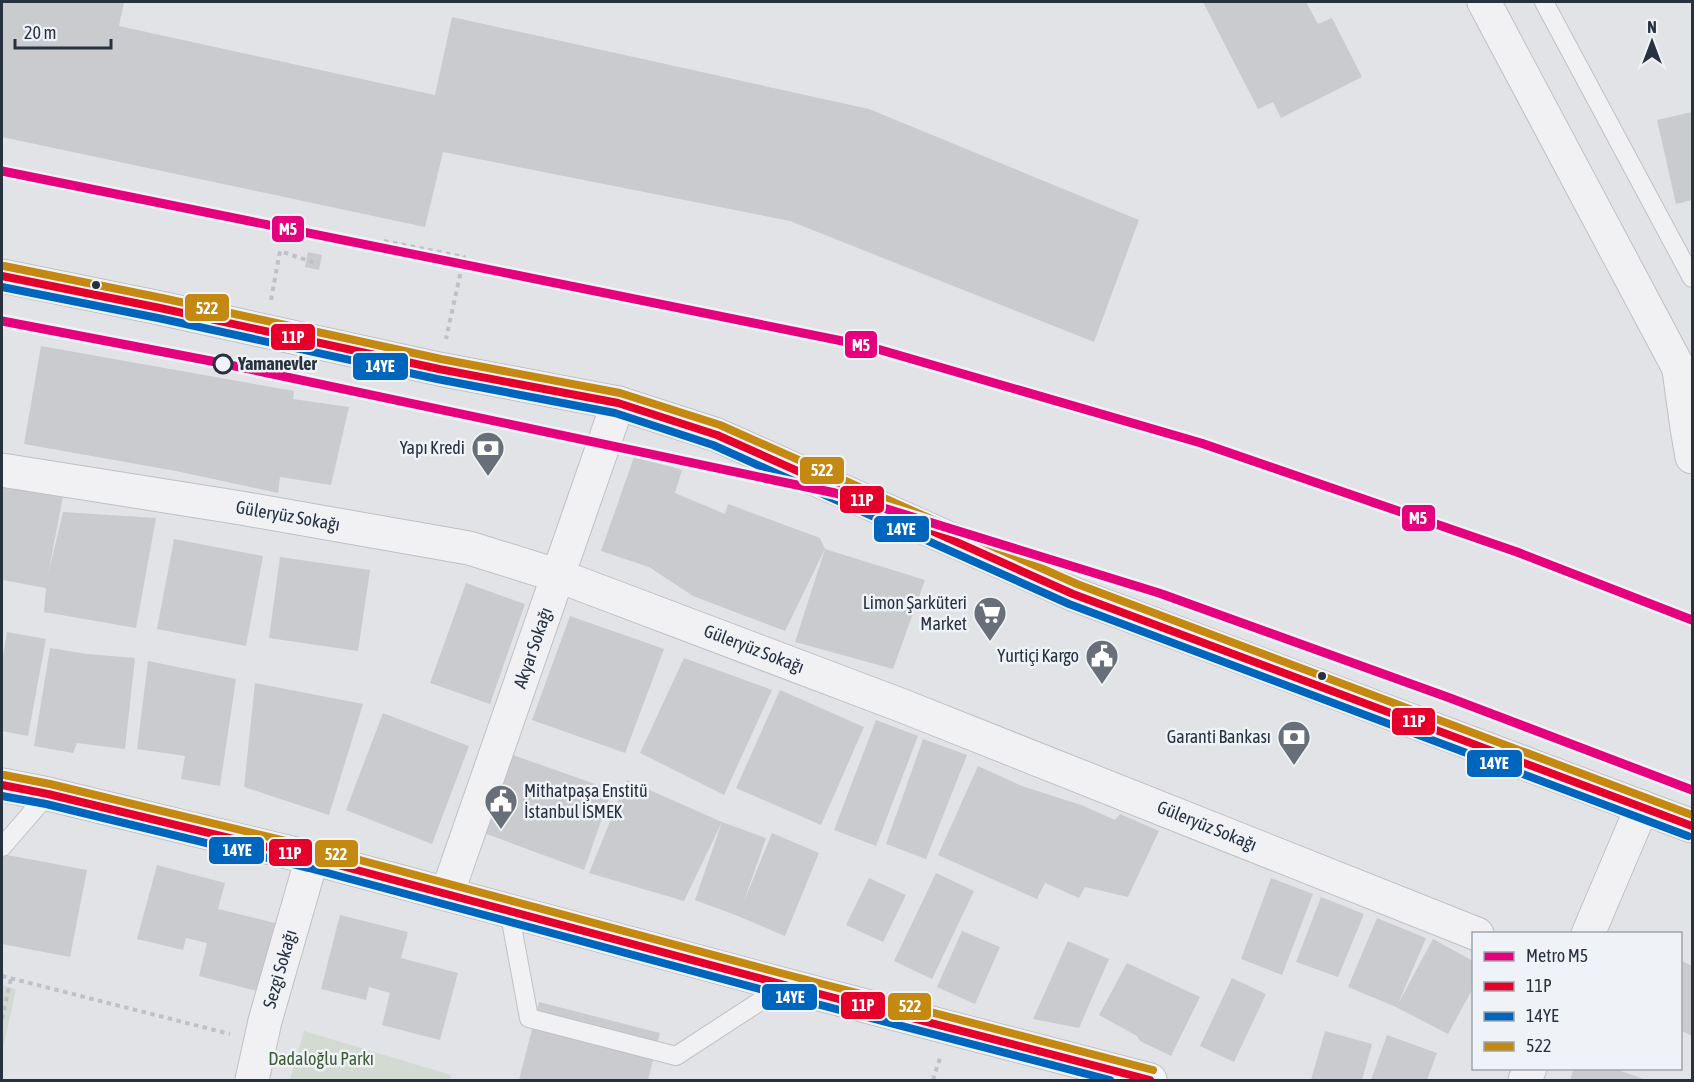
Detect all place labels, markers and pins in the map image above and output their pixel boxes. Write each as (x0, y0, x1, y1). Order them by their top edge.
unlabelled marker (90, 279, 102, 291)
place label: Yamanevler (237, 353, 318, 374)
marker: Yamanevler (213, 354, 233, 374)
bank icon: Yapı Kredi (470, 430, 506, 477)
place label: Yapı Kredi (400, 437, 465, 458)
place label: Limon Şarküteri Market (863, 592, 967, 634)
supermarket icon: Limon Şarküteri Market (972, 595, 1008, 642)
public building icon: Yurtiçi Kargo (1084, 638, 1120, 685)
place label: Yurtiçi Kargo (997, 645, 1079, 666)
unlabelled marker (1316, 670, 1328, 682)
bank icon: Garanti Bankası (1276, 719, 1312, 766)
place label: Garanti Bankası (1167, 726, 1271, 747)
place label: Mithatpaşa Enstitü İstanbul İSMEK (524, 780, 648, 822)
public building icon: Mithatpaşa Enstitü İstanbul İSMEK (483, 783, 519, 830)

